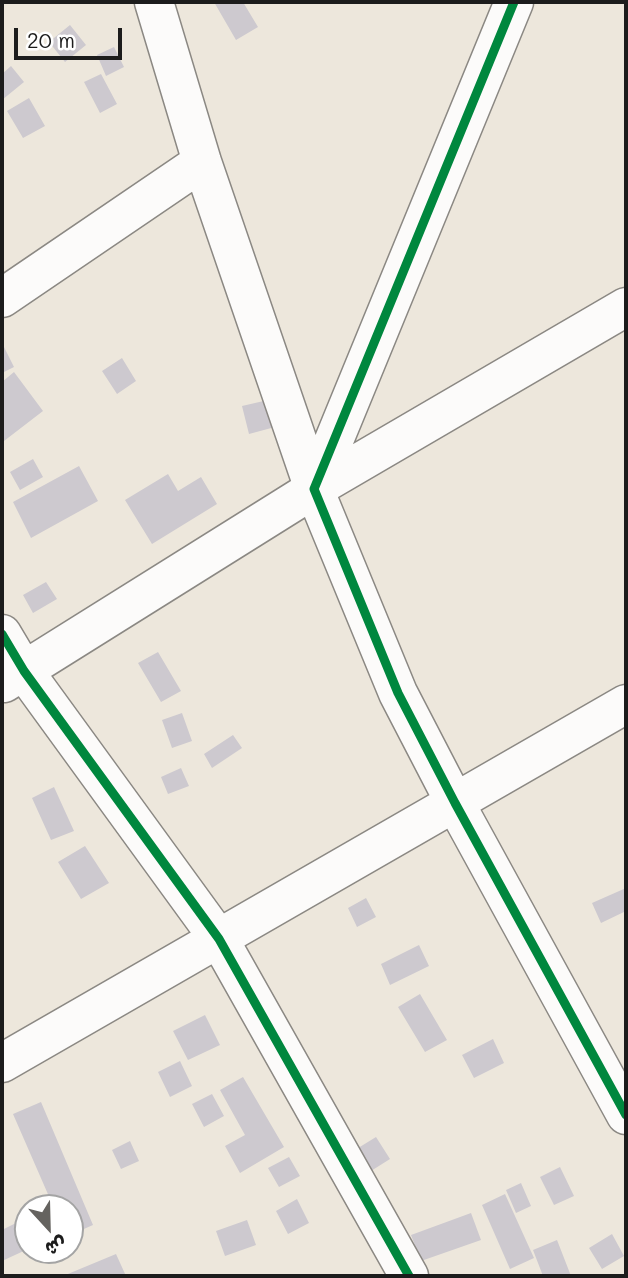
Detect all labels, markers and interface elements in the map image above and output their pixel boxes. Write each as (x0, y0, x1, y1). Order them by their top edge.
scale bar (18, 14, 126, 58)
text: 20 m (27, 26, 75, 53)
north arrow (14, 1194, 84, 1264)
text: ش (42, 1232, 71, 1263)

